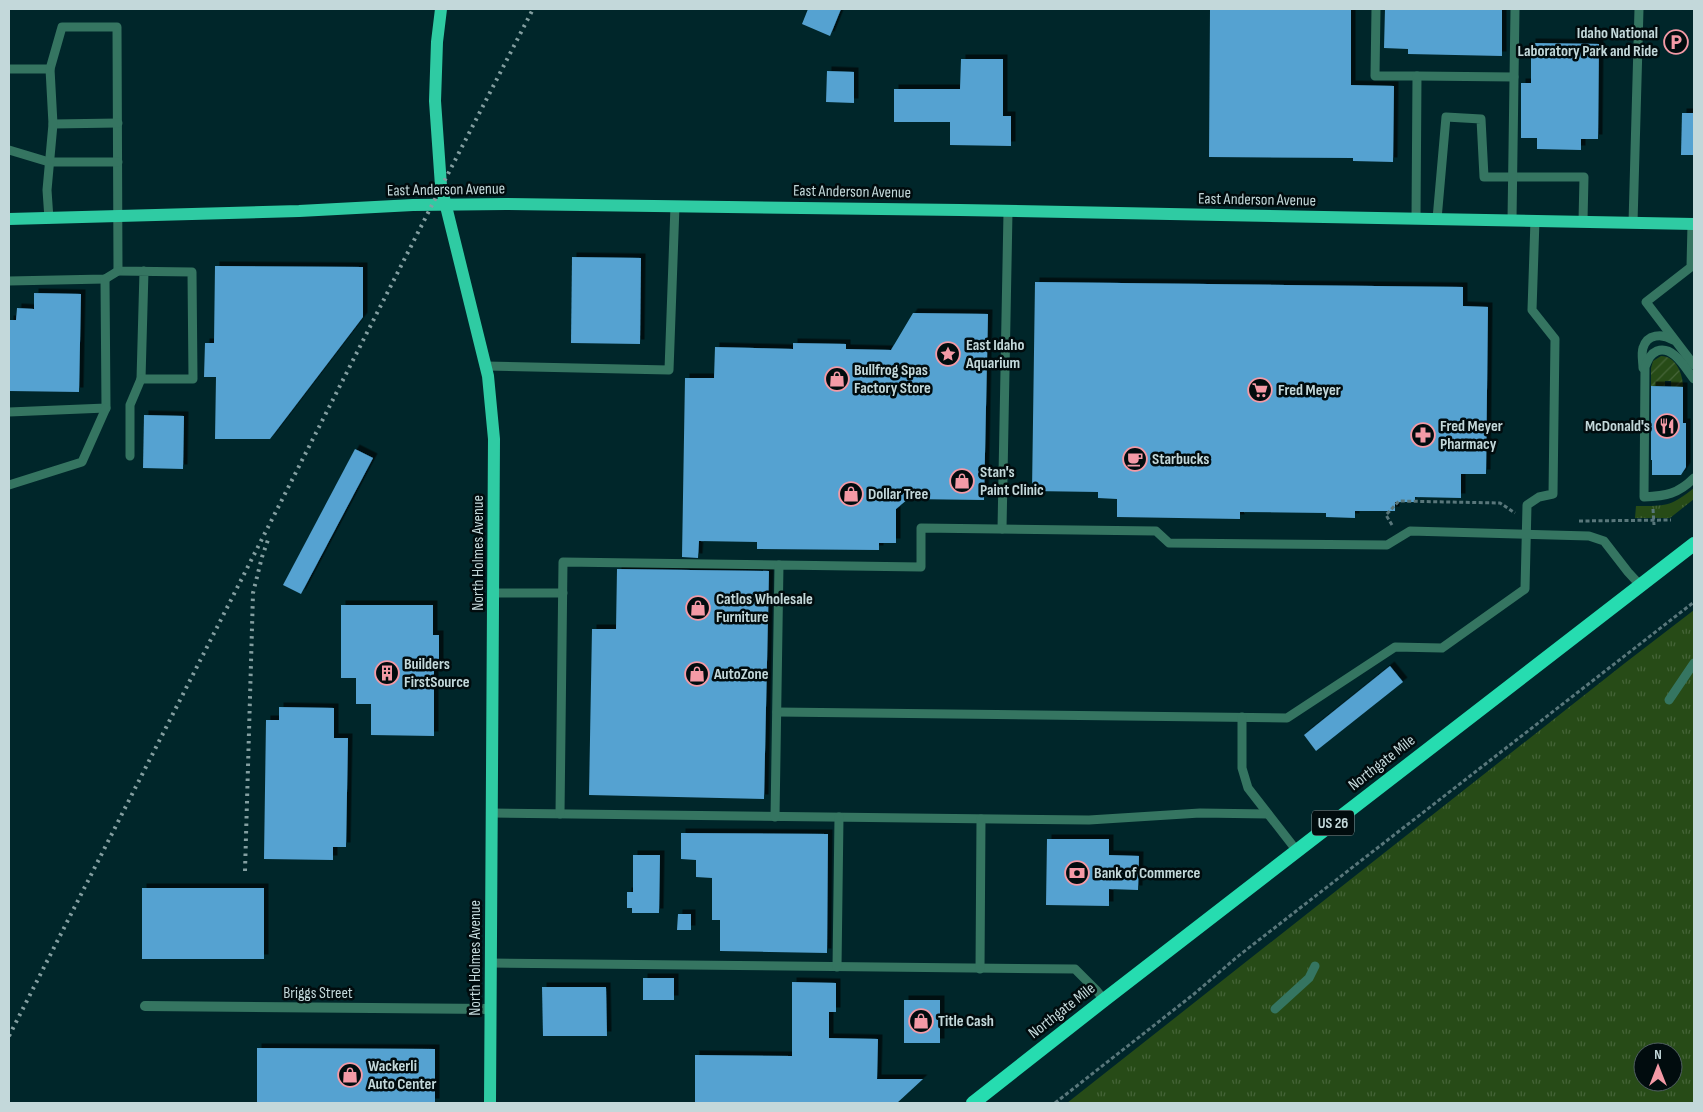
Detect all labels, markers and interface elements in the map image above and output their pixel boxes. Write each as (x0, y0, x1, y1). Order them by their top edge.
place label: Idaho National Laboratory Park and Ride (1518, 24, 1658, 61)
parking icon: Idaho National Laboratory Park and Ride (1663, 29, 1689, 55)
street label: East Anderson Avenue (387, 179, 505, 201)
street label: East Anderson Avenue (793, 181, 911, 203)
street label: East Anderson Avenue (1198, 189, 1316, 211)
place label: East Idaho Aquarium (965, 336, 1024, 373)
place icon: East Idaho Aquarium (935, 341, 961, 367)
place label: Bullfrog Spas Factory Store (854, 361, 931, 398)
shop icon: Bullfrog Spas Factory Store (824, 366, 850, 392)
supermarket icon: Fred Meyer (1247, 377, 1273, 403)
place label: Fred Meyer (1278, 381, 1341, 400)
restaurant icon: McDonald's (1654, 413, 1680, 439)
place label: Fred Meyer Pharmacy (1440, 417, 1503, 454)
place label: McDonald's (1585, 417, 1650, 436)
pharmacy icon: Fred Meyer Pharmacy (1410, 422, 1436, 448)
cafe icon: Starbucks (1122, 446, 1148, 472)
place label: Starbucks (1152, 450, 1209, 469)
place label: Stan's Paint Clinic (980, 463, 1044, 500)
shop icon: Stan's Paint Clinic (949, 468, 975, 494)
shop icon: Dollar Tree (838, 481, 864, 507)
place label: Dollar Tree (868, 485, 928, 504)
street label: North Holmes Avenue (469, 495, 488, 611)
place label: Catlos Wholesale Furniture (716, 590, 813, 627)
shop icon: Catlos Wholesale Furniture (685, 595, 711, 621)
place label: Builders FirstSource (404, 655, 470, 692)
building icon: Builders FirstSource (374, 660, 400, 686)
shop icon: AutoZone (684, 661, 710, 687)
place label: AutoZone (713, 665, 769, 684)
street label: Northgate Mile (1345, 731, 1419, 795)
road number: US 26 (1312, 810, 1354, 836)
bank icon: Bank of Commerce (1064, 860, 1090, 886)
place label: Bank of Commerce (1094, 864, 1201, 883)
street label: North Holmes Avenue (466, 900, 485, 1016)
street label: Northgate Mile (1025, 979, 1099, 1043)
street label: Briggs Street (283, 984, 353, 1003)
shop icon: Title Cash (908, 1008, 934, 1034)
place label: Title Cash (938, 1012, 994, 1031)
north arrow (1633, 1042, 1683, 1092)
text: N (1654, 1046, 1662, 1063)
place label: Wackerli Auto Center (367, 1057, 436, 1094)
shop icon: Wackerli Auto Center (337, 1062, 363, 1088)

